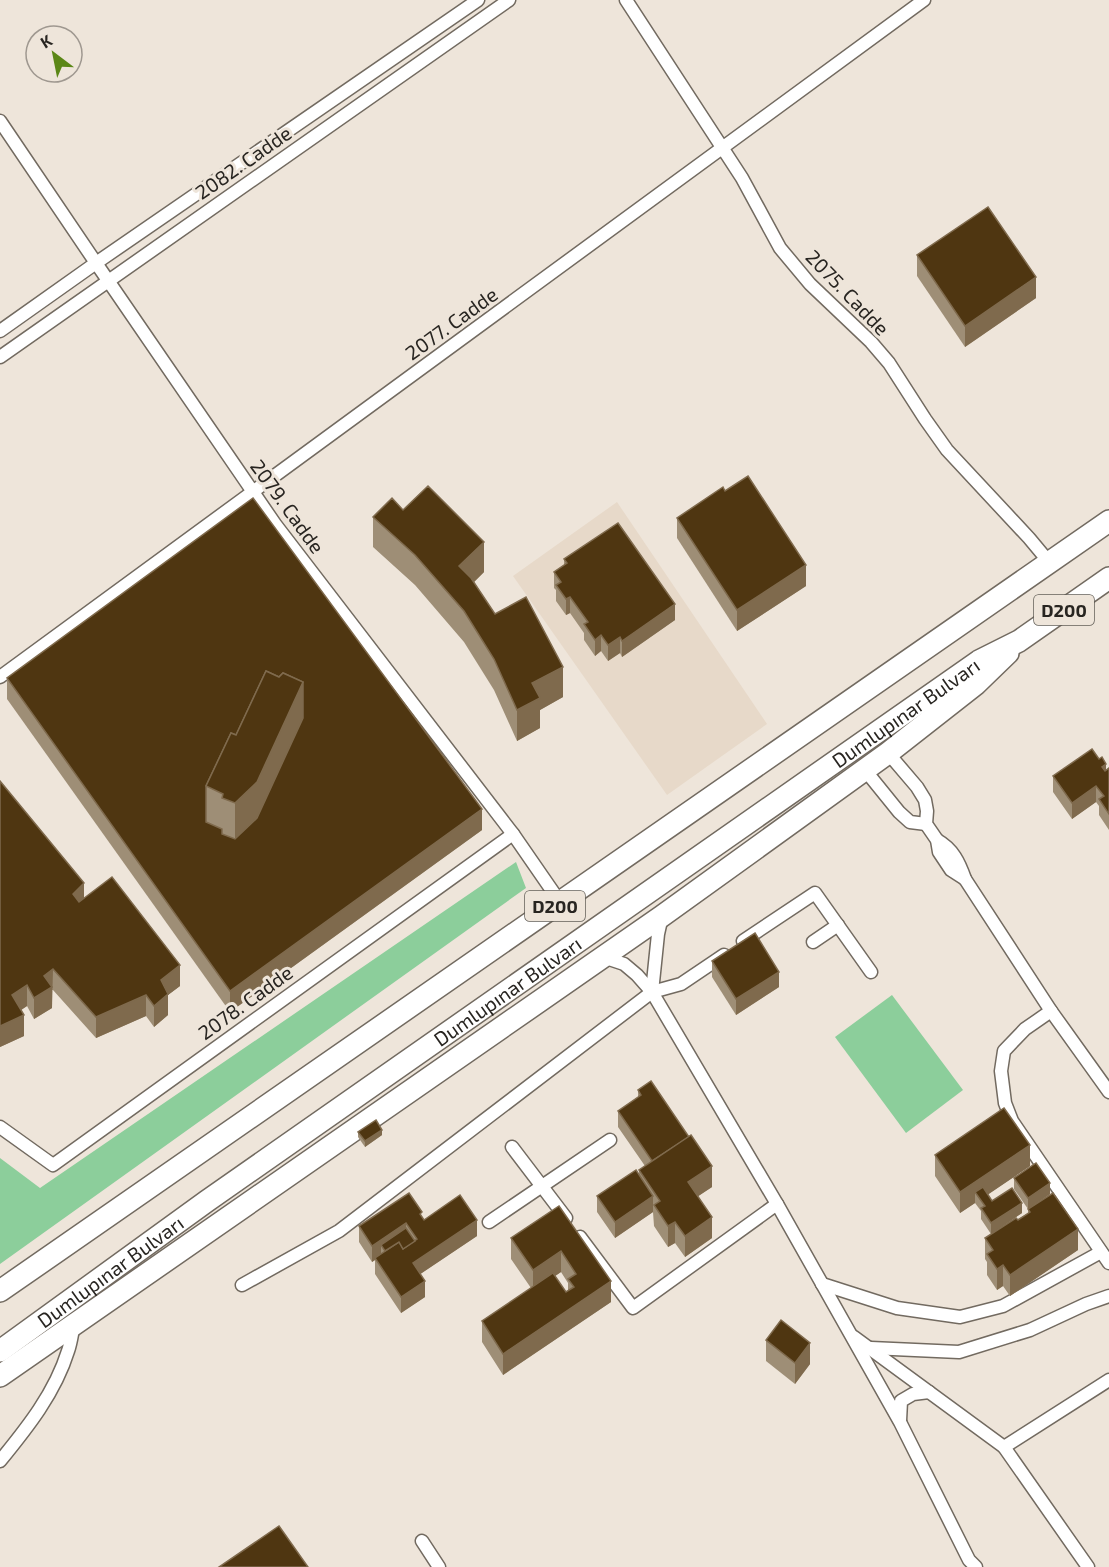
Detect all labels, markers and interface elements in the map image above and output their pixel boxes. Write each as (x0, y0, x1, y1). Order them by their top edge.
north arrow (24, 24, 84, 84)
text: K (36, 30, 56, 52)
street label: 2082. Cadde (190, 120, 296, 204)
street label: 2075. Cadde (801, 244, 895, 340)
street label: 2077. Cadde (400, 282, 502, 364)
street label: 2079. Cadde (246, 454, 330, 558)
road number: D200 (1034, 595, 1094, 625)
street label: Dumlupınar Bulvarı (827, 653, 984, 772)
road number: D200 (525, 891, 585, 921)
street label: Dumlupınar Bulvarı (429, 931, 586, 1051)
street label: 2078. Cadde (193, 960, 297, 1044)
street label: Dumlupınar Bulvarı (32, 1210, 188, 1332)

